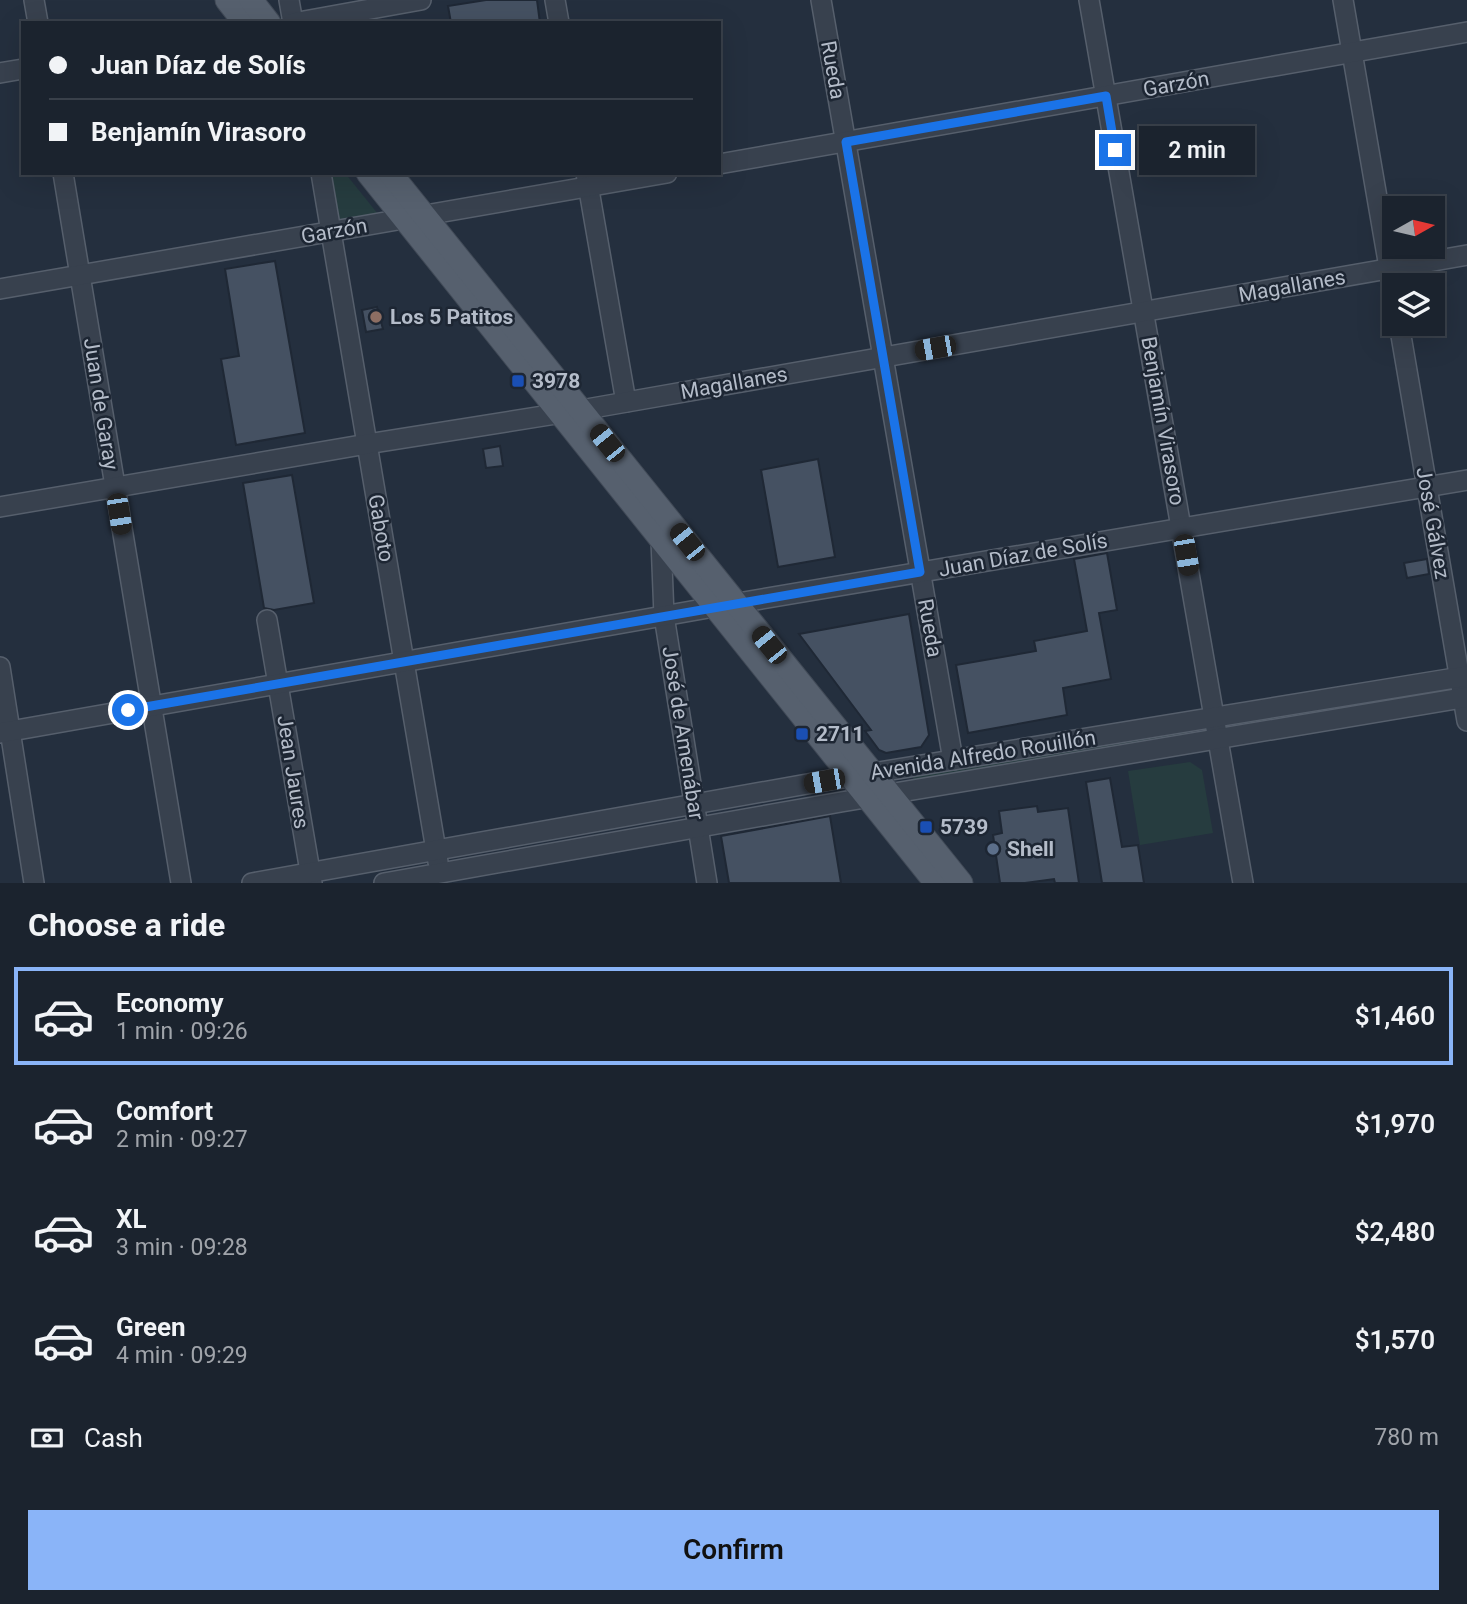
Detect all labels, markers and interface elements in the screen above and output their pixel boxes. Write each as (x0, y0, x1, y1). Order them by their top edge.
street label: Rueda (816, 39, 850, 101)
text: Juan Díaz de Solís (91, 50, 306, 80)
street label: Garzón (1141, 66, 1211, 102)
text: Benjamín Virasoro (91, 117, 306, 147)
callout: 2 min (1140, 125, 1255, 174)
route end (1099, 134, 1131, 166)
text: 2 min (1168, 137, 1226, 164)
north arrow (1382, 196, 1446, 259)
map controls (1382, 196, 1445, 336)
street label: Garzón (299, 213, 369, 249)
street label: Magallanes (1237, 265, 1347, 307)
button: layers (1382, 273, 1445, 336)
place label: Los 5 Patitos (390, 305, 513, 329)
marker: Los 5 Patitos (368, 309, 384, 325)
car (913, 334, 958, 362)
street label: Benjamín Virasoro (1136, 335, 1190, 507)
street label: Juan de Garay (79, 336, 123, 472)
street label: Magallanes (679, 362, 789, 404)
place label: 3978 (532, 369, 580, 393)
marker: 3978 (510, 373, 526, 389)
car (586, 420, 629, 466)
street label: José Gálvez (1411, 465, 1455, 581)
car (106, 492, 133, 536)
street label: Gaboto (363, 492, 399, 564)
car (666, 519, 709, 565)
street label: Juan Díaz de Solís (937, 528, 1109, 582)
car (1173, 532, 1200, 578)
street label: Rueda (913, 597, 947, 659)
car (748, 622, 791, 668)
street label: José de Amenábar (657, 644, 709, 822)
route start (112, 694, 144, 726)
street label: Jean Jaures (272, 714, 314, 830)
place label: 2711 (816, 722, 864, 746)
street label: Avenida Alfredo Rouillón (868, 725, 1098, 785)
marker: 2711 (794, 726, 810, 742)
car (802, 767, 847, 795)
place label: 5739 (940, 815, 988, 839)
marker: 5739 (918, 819, 934, 835)
place label: Shell (1007, 837, 1054, 861)
marker: Shell (985, 841, 1001, 857)
text: Choose a ride (28, 906, 225, 944)
icon: car (32, 985, 95, 1048)
text: Economy (116, 988, 223, 1018)
text: $1,460 (1355, 1001, 1435, 1031)
text: 1 min · 09:26 (116, 1018, 248, 1045)
icon: car (32, 1093, 95, 1156)
text: Comfort (116, 1096, 213, 1126)
text: $1,970 (1355, 1109, 1435, 1139)
text: 2 min · 09:27 (116, 1126, 248, 1153)
icon: car (32, 1201, 95, 1264)
text: XL (116, 1204, 147, 1234)
text: $2,480 (1355, 1217, 1435, 1247)
text: 3 min · 09:28 (116, 1234, 248, 1261)
icon: car (32, 1309, 95, 1372)
text: Green (116, 1312, 186, 1342)
text: $1,570 (1355, 1325, 1435, 1355)
text: 4 min · 09:29 (116, 1342, 248, 1369)
icon: cash (28, 1419, 66, 1457)
text: Cash (84, 1423, 143, 1453)
text: 780 m (1374, 1424, 1439, 1451)
button: Confirm (28, 1510, 1439, 1590)

